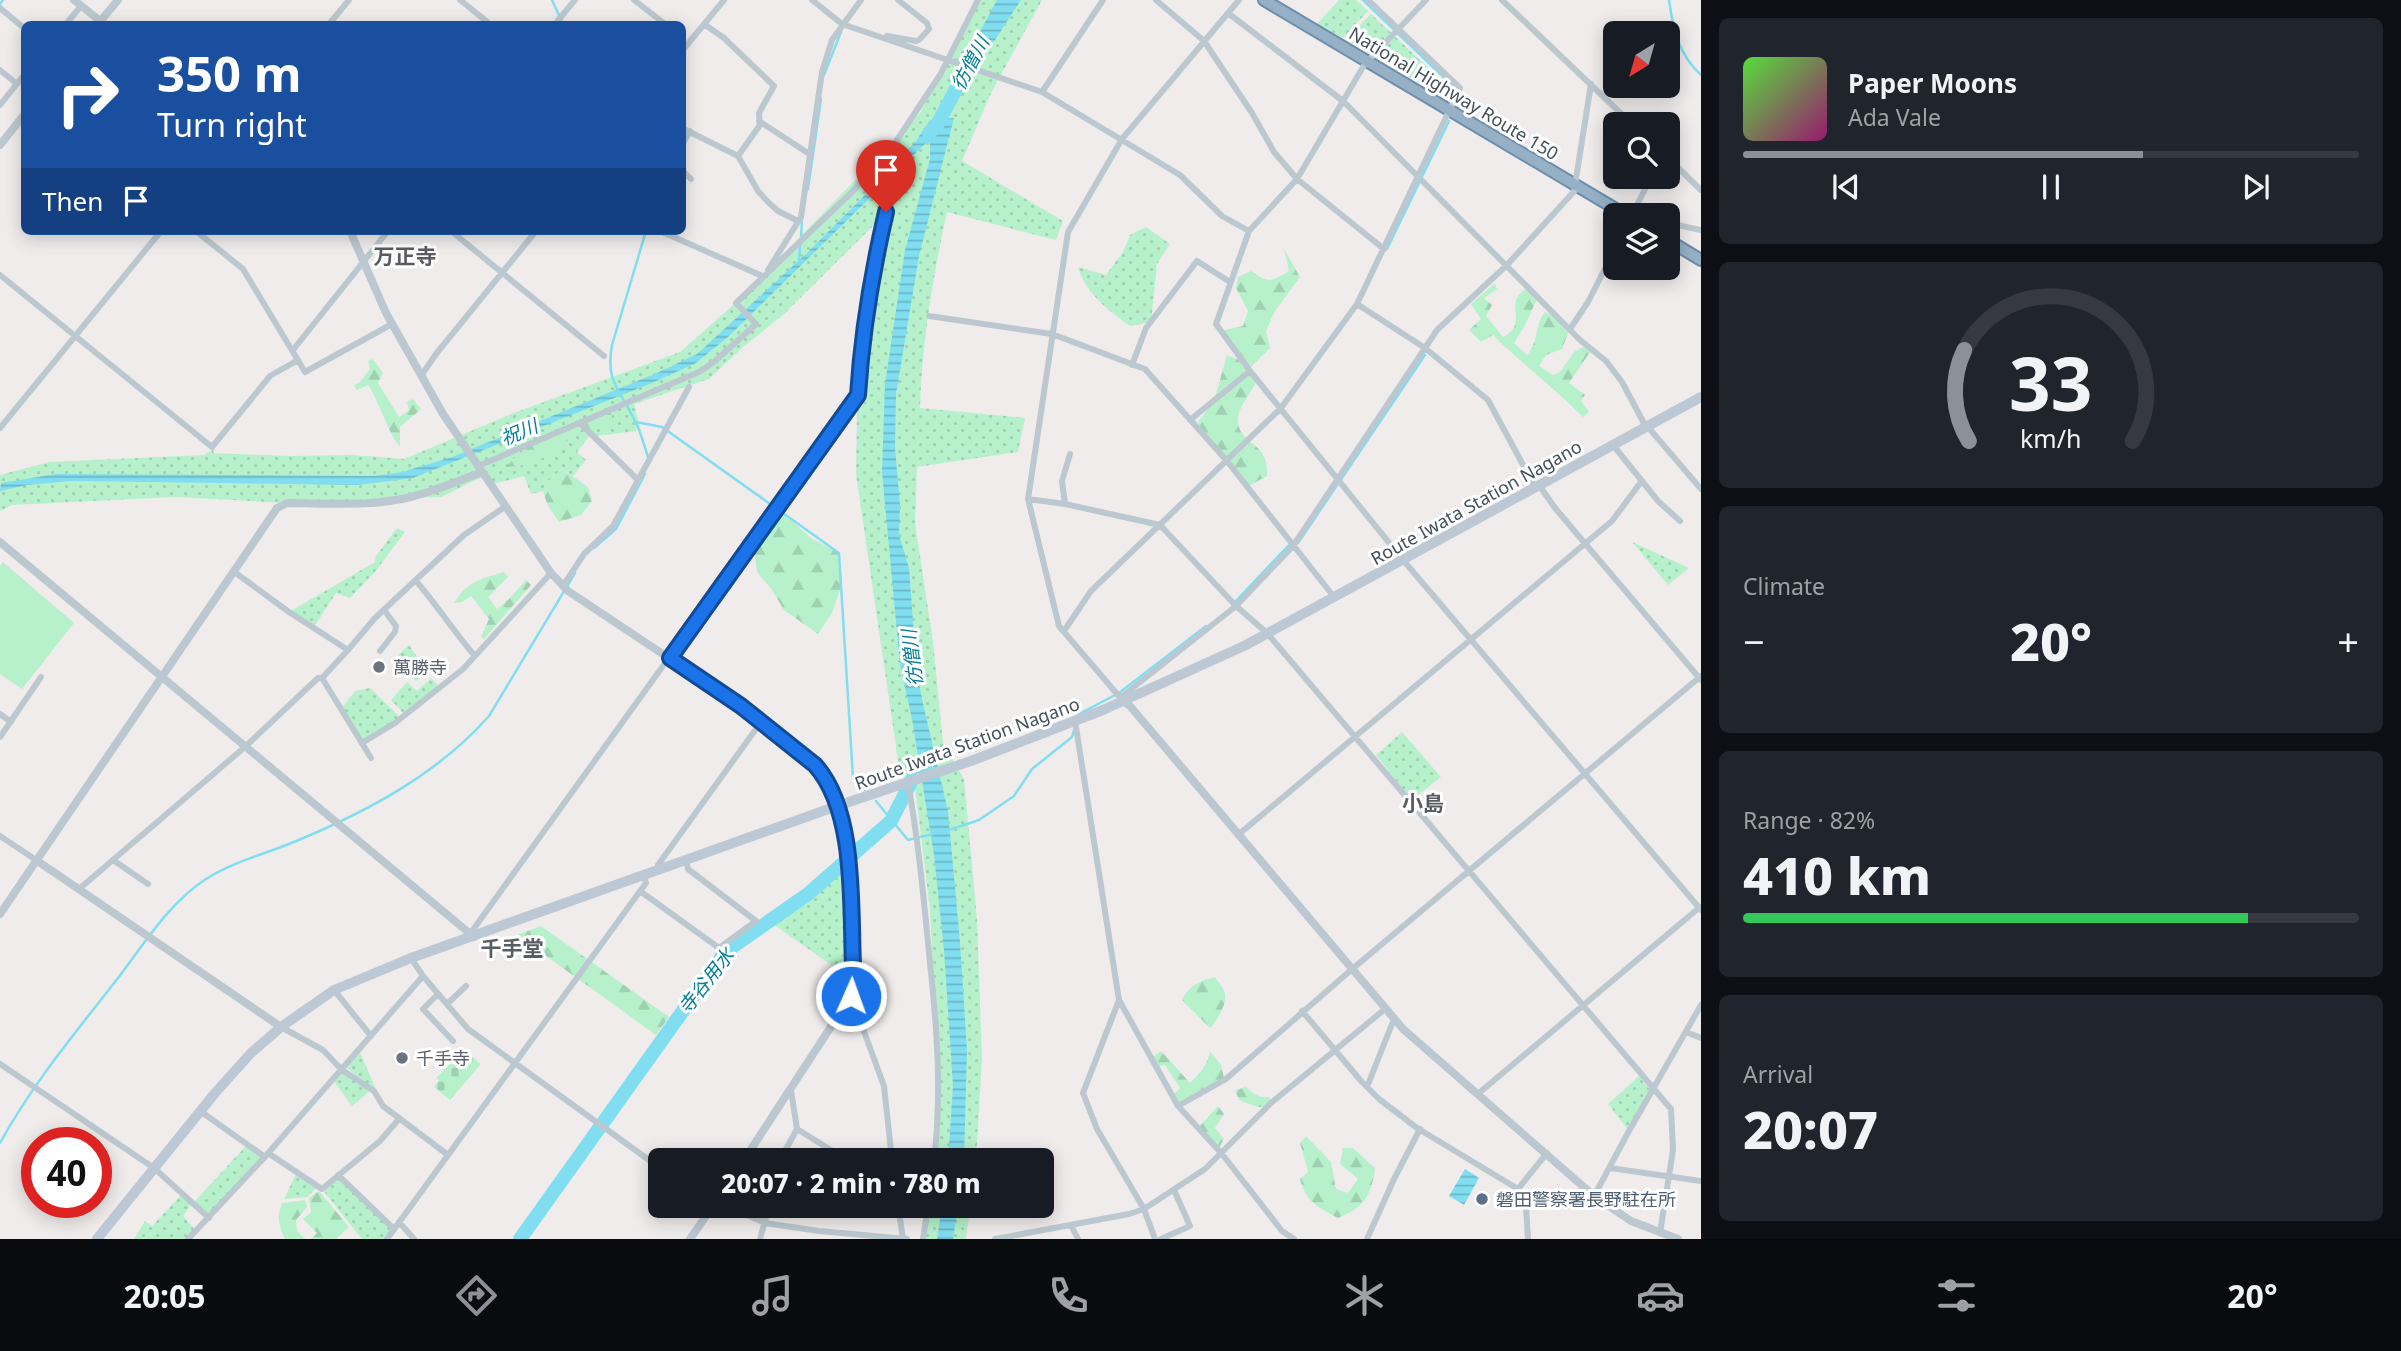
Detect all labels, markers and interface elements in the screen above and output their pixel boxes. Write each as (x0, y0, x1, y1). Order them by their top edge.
street label: National Highway Route 150 (1345, 21, 1563, 165)
north arrow (1603, 21, 1680, 98)
map controls (1603, 21, 1680, 280)
water label: 彷僧川 (945, 30, 996, 94)
text: 350 m (157, 40, 302, 106)
icon: right (42, 49, 133, 140)
text: Paper Moons (1848, 65, 2017, 101)
text: Ada Vale (1848, 101, 1941, 133)
text: Turn right (157, 103, 307, 146)
button: search (1603, 112, 1680, 189)
pin (856, 140, 916, 212)
icon: arrive (867, 151, 905, 189)
icon: previous (1827, 168, 1865, 206)
icon: pause (2032, 168, 2070, 206)
icon: next (2237, 168, 2275, 206)
icon: arrive (117, 182, 155, 220)
text: Then (42, 183, 103, 219)
button: layers (1603, 203, 1680, 280)
district label: 万正寺 (374, 242, 437, 270)
text: 33 (2009, 334, 2093, 433)
water label: 祝川 (496, 412, 543, 451)
text: km/h (2020, 421, 2082, 455)
street label: Route Iwata Station Nagano (1366, 434, 1586, 570)
text: Climate (1743, 570, 1825, 602)
text: 20° (2010, 605, 2092, 676)
text: − (1743, 615, 1765, 667)
text: + (2337, 615, 2359, 667)
water label: 彷僧川 (895, 626, 928, 688)
place label: 萬勝寺 (393, 655, 447, 679)
marker: 萬勝寺 (371, 659, 387, 675)
street label: Route Iwata Station Nagano (851, 691, 1083, 795)
district label: 小島 (1402, 789, 1444, 817)
text: Range · 82% (1743, 804, 1875, 836)
text: 410 km (1743, 839, 1931, 910)
district label: 千手堂 (481, 934, 544, 962)
water label: 寺谷用水 (672, 941, 741, 1019)
position arrow (814, 959, 888, 1033)
place label: 千手寺 (416, 1046, 470, 1070)
marker: 千手寺 (394, 1050, 410, 1066)
text: Arrival (1743, 1058, 1813, 1090)
text: 20:07 (1743, 1093, 1878, 1164)
speed limit sign: 40 (21, 1127, 112, 1218)
text: 20:07 · 2 min · 780 m (721, 1165, 981, 1201)
place label: 磐田警察署長野駐在所 (1496, 1187, 1676, 1211)
marker: 磐田警察署長野駐在所 (1474, 1191, 1490, 1207)
icon: directions (452, 1271, 501, 1320)
icon: music (748, 1271, 797, 1320)
icon: phone (1044, 1271, 1093, 1320)
icon: climate (1340, 1271, 1389, 1320)
icon: car (1636, 1271, 1685, 1320)
icon: filters (1932, 1271, 1981, 1320)
text: 20:05 (123, 1274, 206, 1317)
text: 20° (2227, 1274, 2278, 1317)

